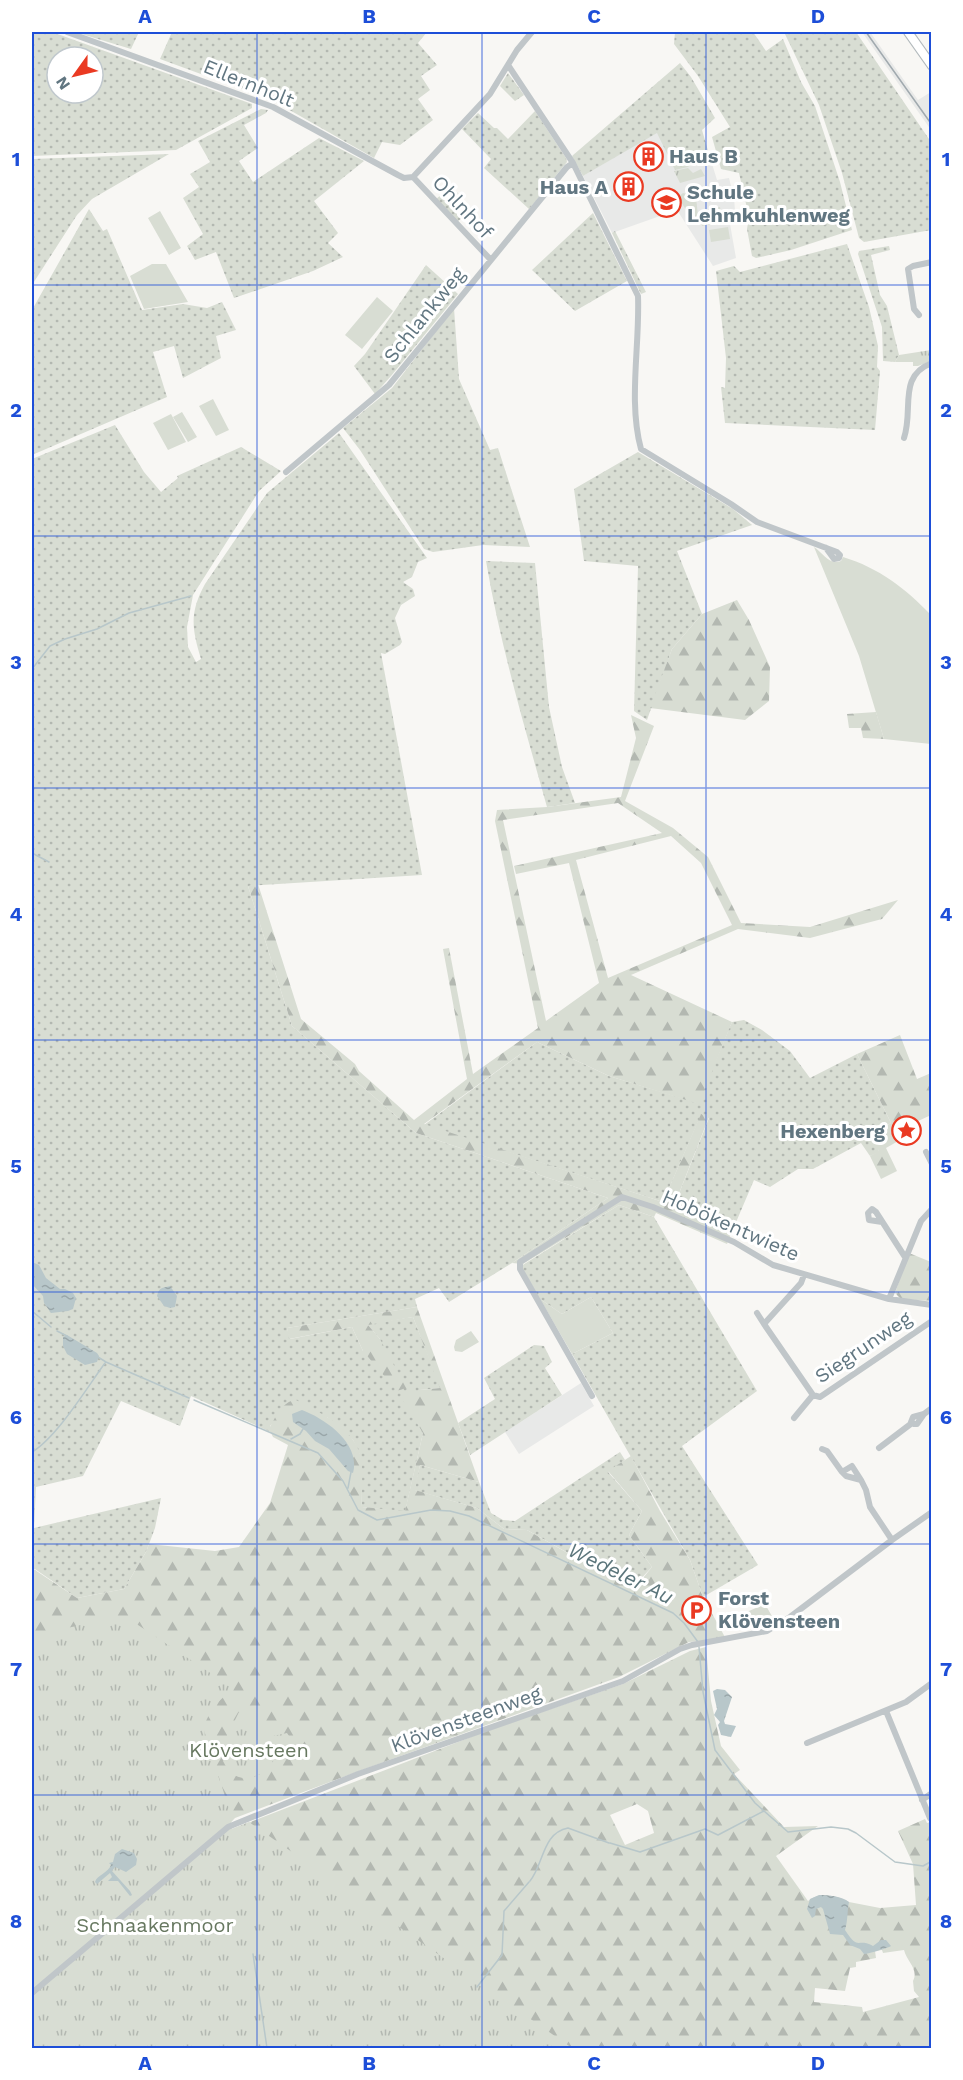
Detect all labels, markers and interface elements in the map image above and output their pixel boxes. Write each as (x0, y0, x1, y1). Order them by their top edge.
text: A (138, 4, 152, 28)
text: B (362, 4, 376, 28)
text: C (587, 4, 601, 28)
text: D (811, 4, 825, 28)
north arrow (45, 45, 105, 105)
street label: Ellernholt (200, 54, 298, 112)
text: N (52, 73, 74, 93)
building icon: Haus B (632, 140, 664, 172)
place label: Haus B (669, 144, 738, 168)
text: 1 (12, 147, 20, 171)
text: 1 (942, 147, 950, 171)
street label: Ohlnhof (428, 170, 498, 244)
building icon: Haus A (613, 171, 645, 203)
place label: Haus A (540, 175, 608, 199)
place label: Schule Lehmkuhlenweg (687, 180, 851, 227)
school or university icon: Schule Lehmkuhlenweg (650, 187, 682, 219)
street label: Schlankweg (378, 262, 470, 368)
text: 2 (10, 398, 22, 422)
text: 2 (940, 398, 952, 422)
text: 3 (10, 650, 22, 674)
text: 3 (940, 650, 952, 674)
text: 4 (10, 902, 23, 926)
text: 4 (940, 902, 953, 926)
place icon: Hexenberg (890, 1115, 922, 1147)
place label: Hexenberg (780, 1119, 886, 1143)
text: 5 (10, 1154, 22, 1178)
text: 5 (940, 1154, 952, 1178)
street label: Hobökentwiete (659, 1184, 803, 1266)
street label: Siegrunweg (810, 1306, 916, 1388)
text: 6 (10, 1405, 22, 1429)
text: 6 (940, 1405, 952, 1429)
water label: Wedeler Au (564, 1537, 678, 1609)
place label: Forst Klövensteen (718, 1586, 840, 1633)
parking icon: Forst Klövensteen (681, 1594, 713, 1626)
text: 7 (10, 1657, 22, 1681)
text: 7 (940, 1657, 952, 1681)
street label: Klövensteenweg (387, 1681, 545, 1757)
park label: Klövensteen (189, 1738, 309, 1762)
text: 8 (10, 1909, 22, 1933)
text: 8 (940, 1909, 952, 1933)
park label: Schnaakenmoor (76, 1913, 234, 1937)
text: A (138, 2051, 152, 2075)
text: B (362, 2051, 376, 2075)
text: C (587, 2051, 601, 2075)
text: D (811, 2051, 825, 2075)

